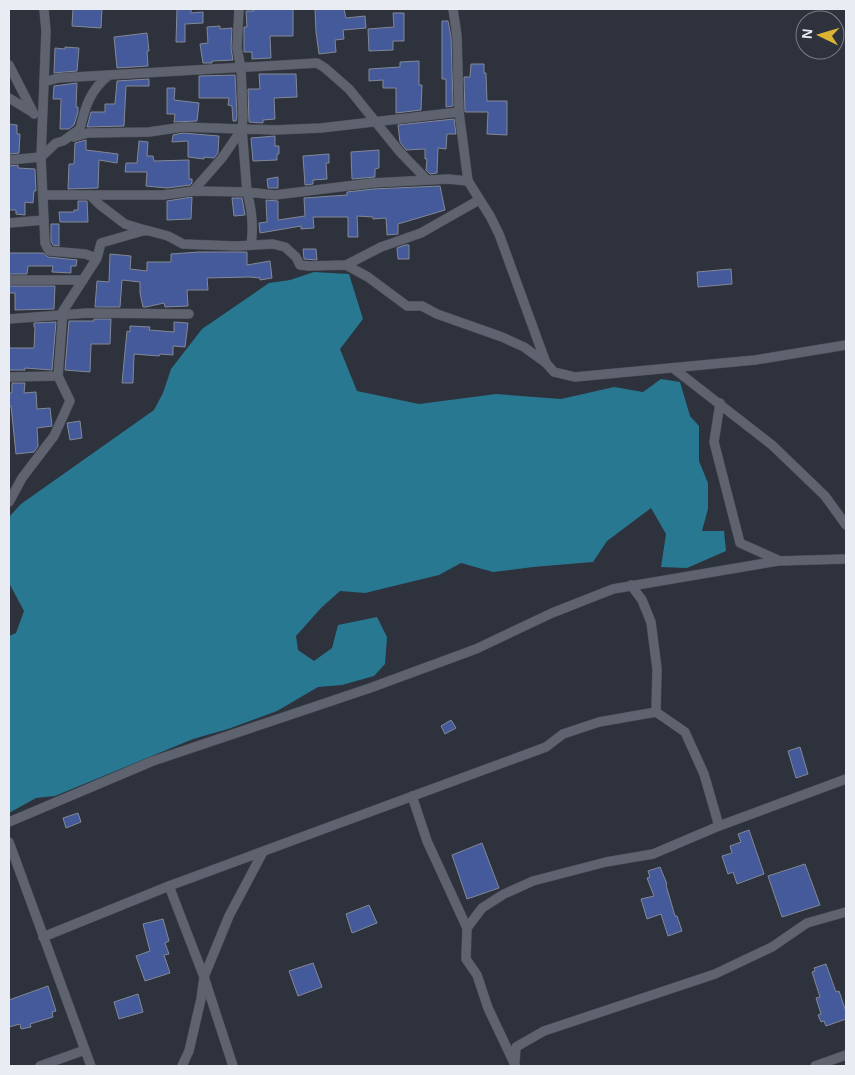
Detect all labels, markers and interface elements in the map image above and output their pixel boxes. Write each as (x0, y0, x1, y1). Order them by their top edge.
north arrow (795, 10, 845, 60)
text: N (799, 28, 815, 40)

